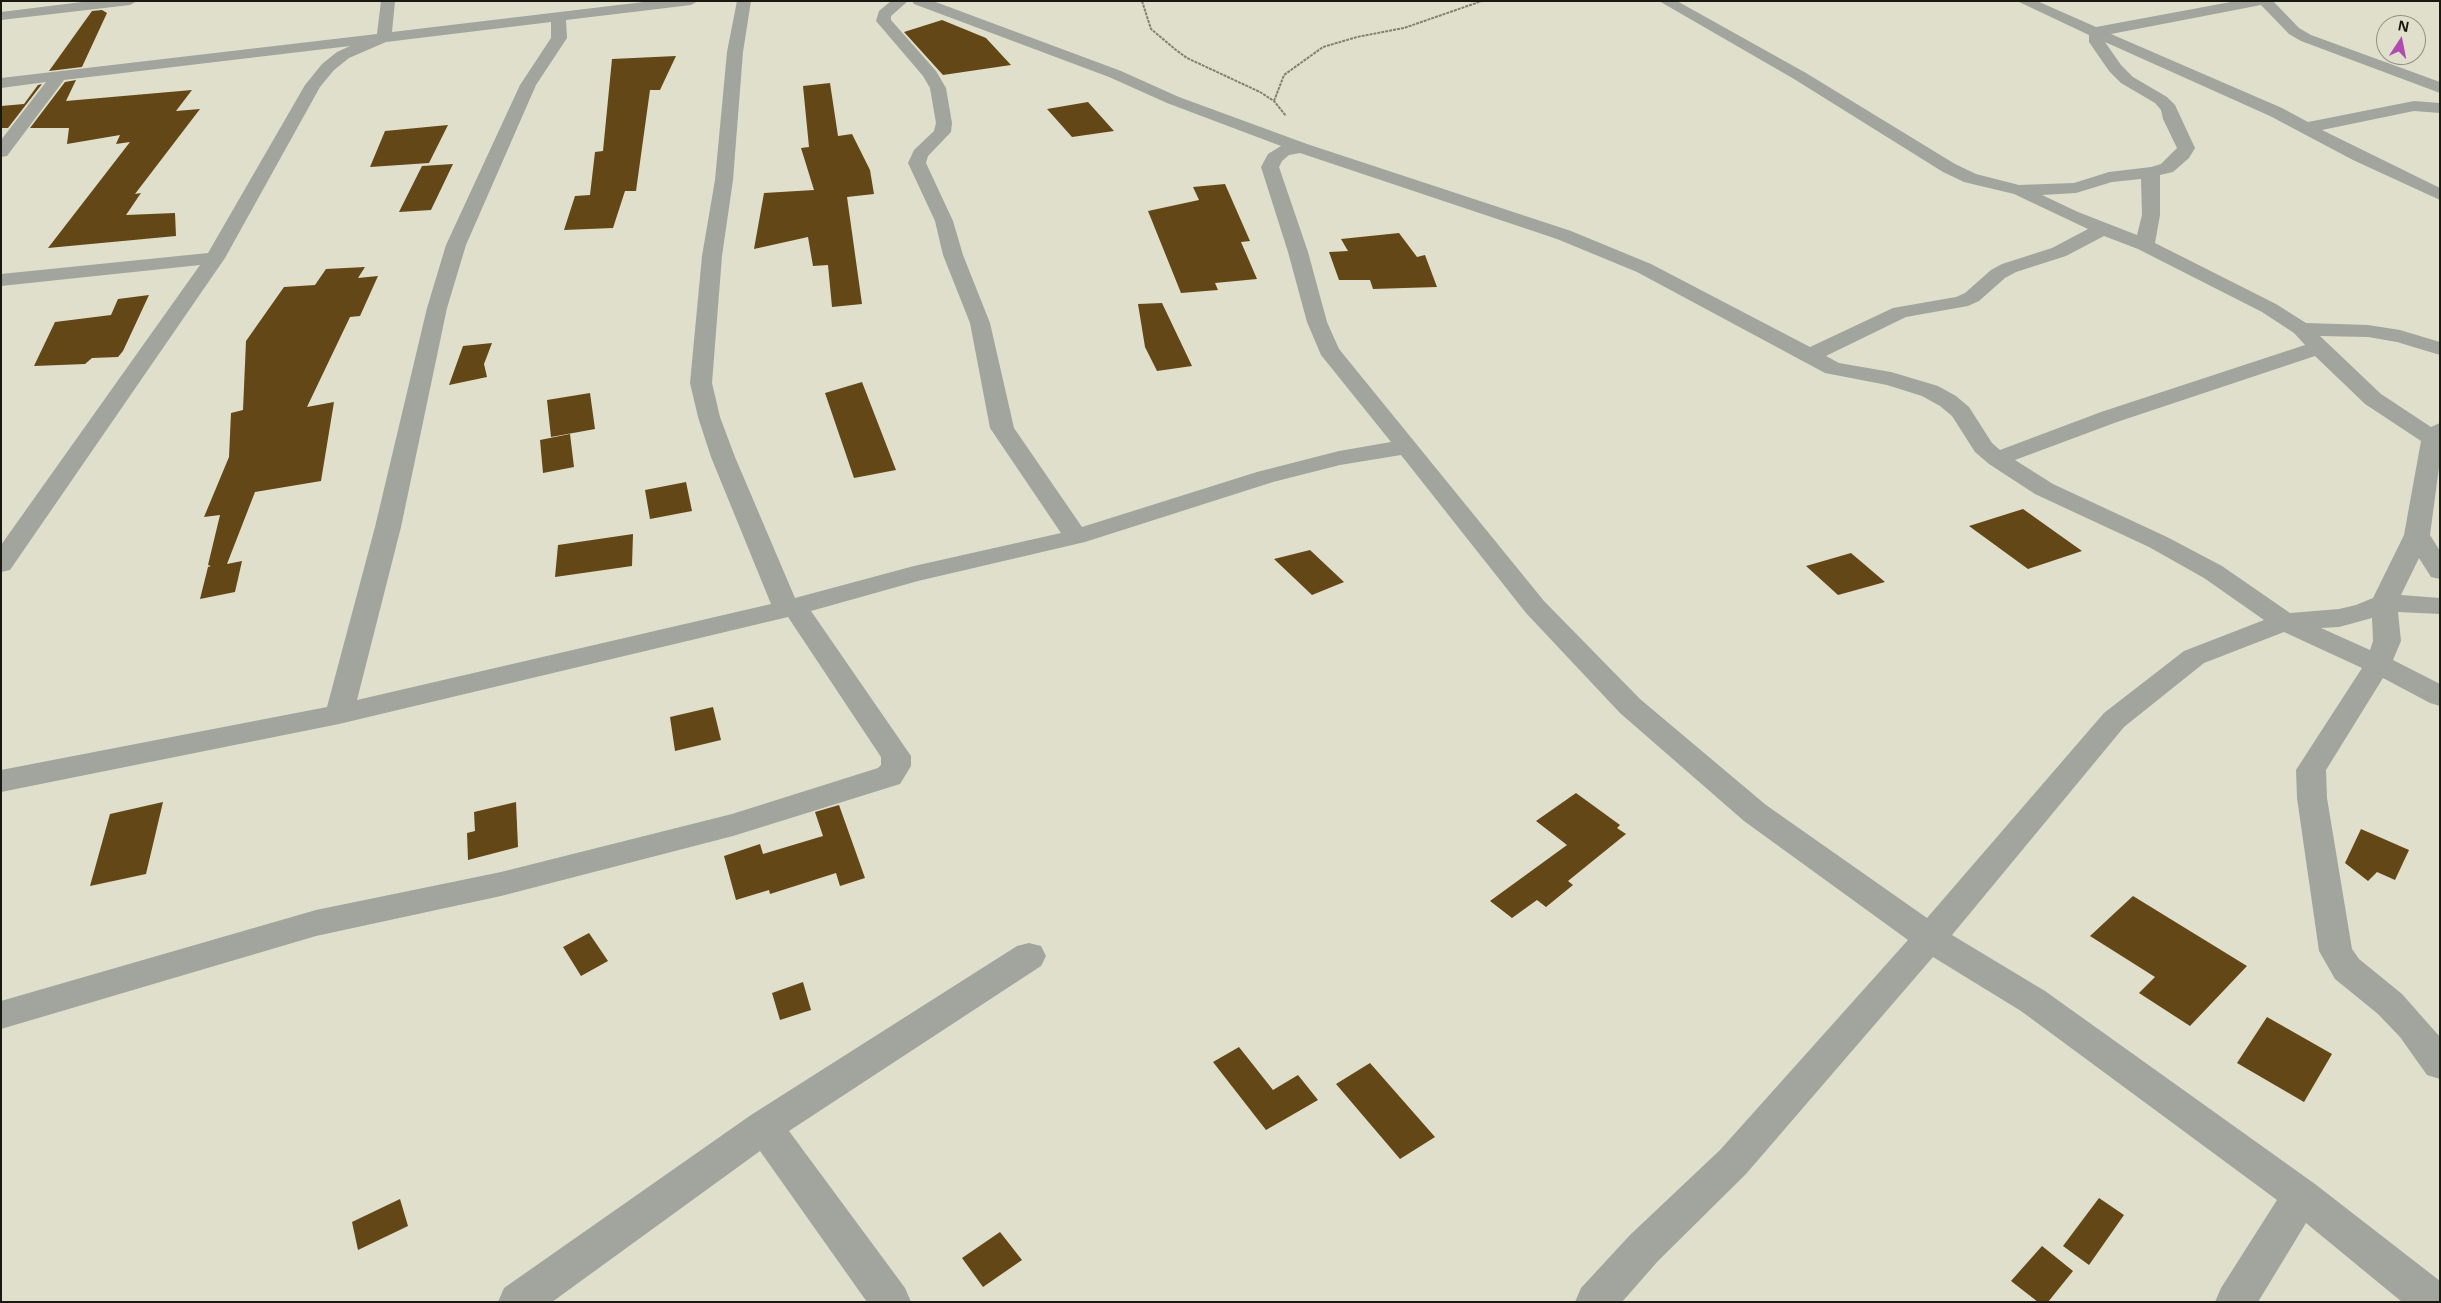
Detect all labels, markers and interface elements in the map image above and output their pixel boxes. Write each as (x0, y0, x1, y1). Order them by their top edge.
north arrow (2376, 15, 2426, 65)
text: N (2396, 15, 2411, 36)

